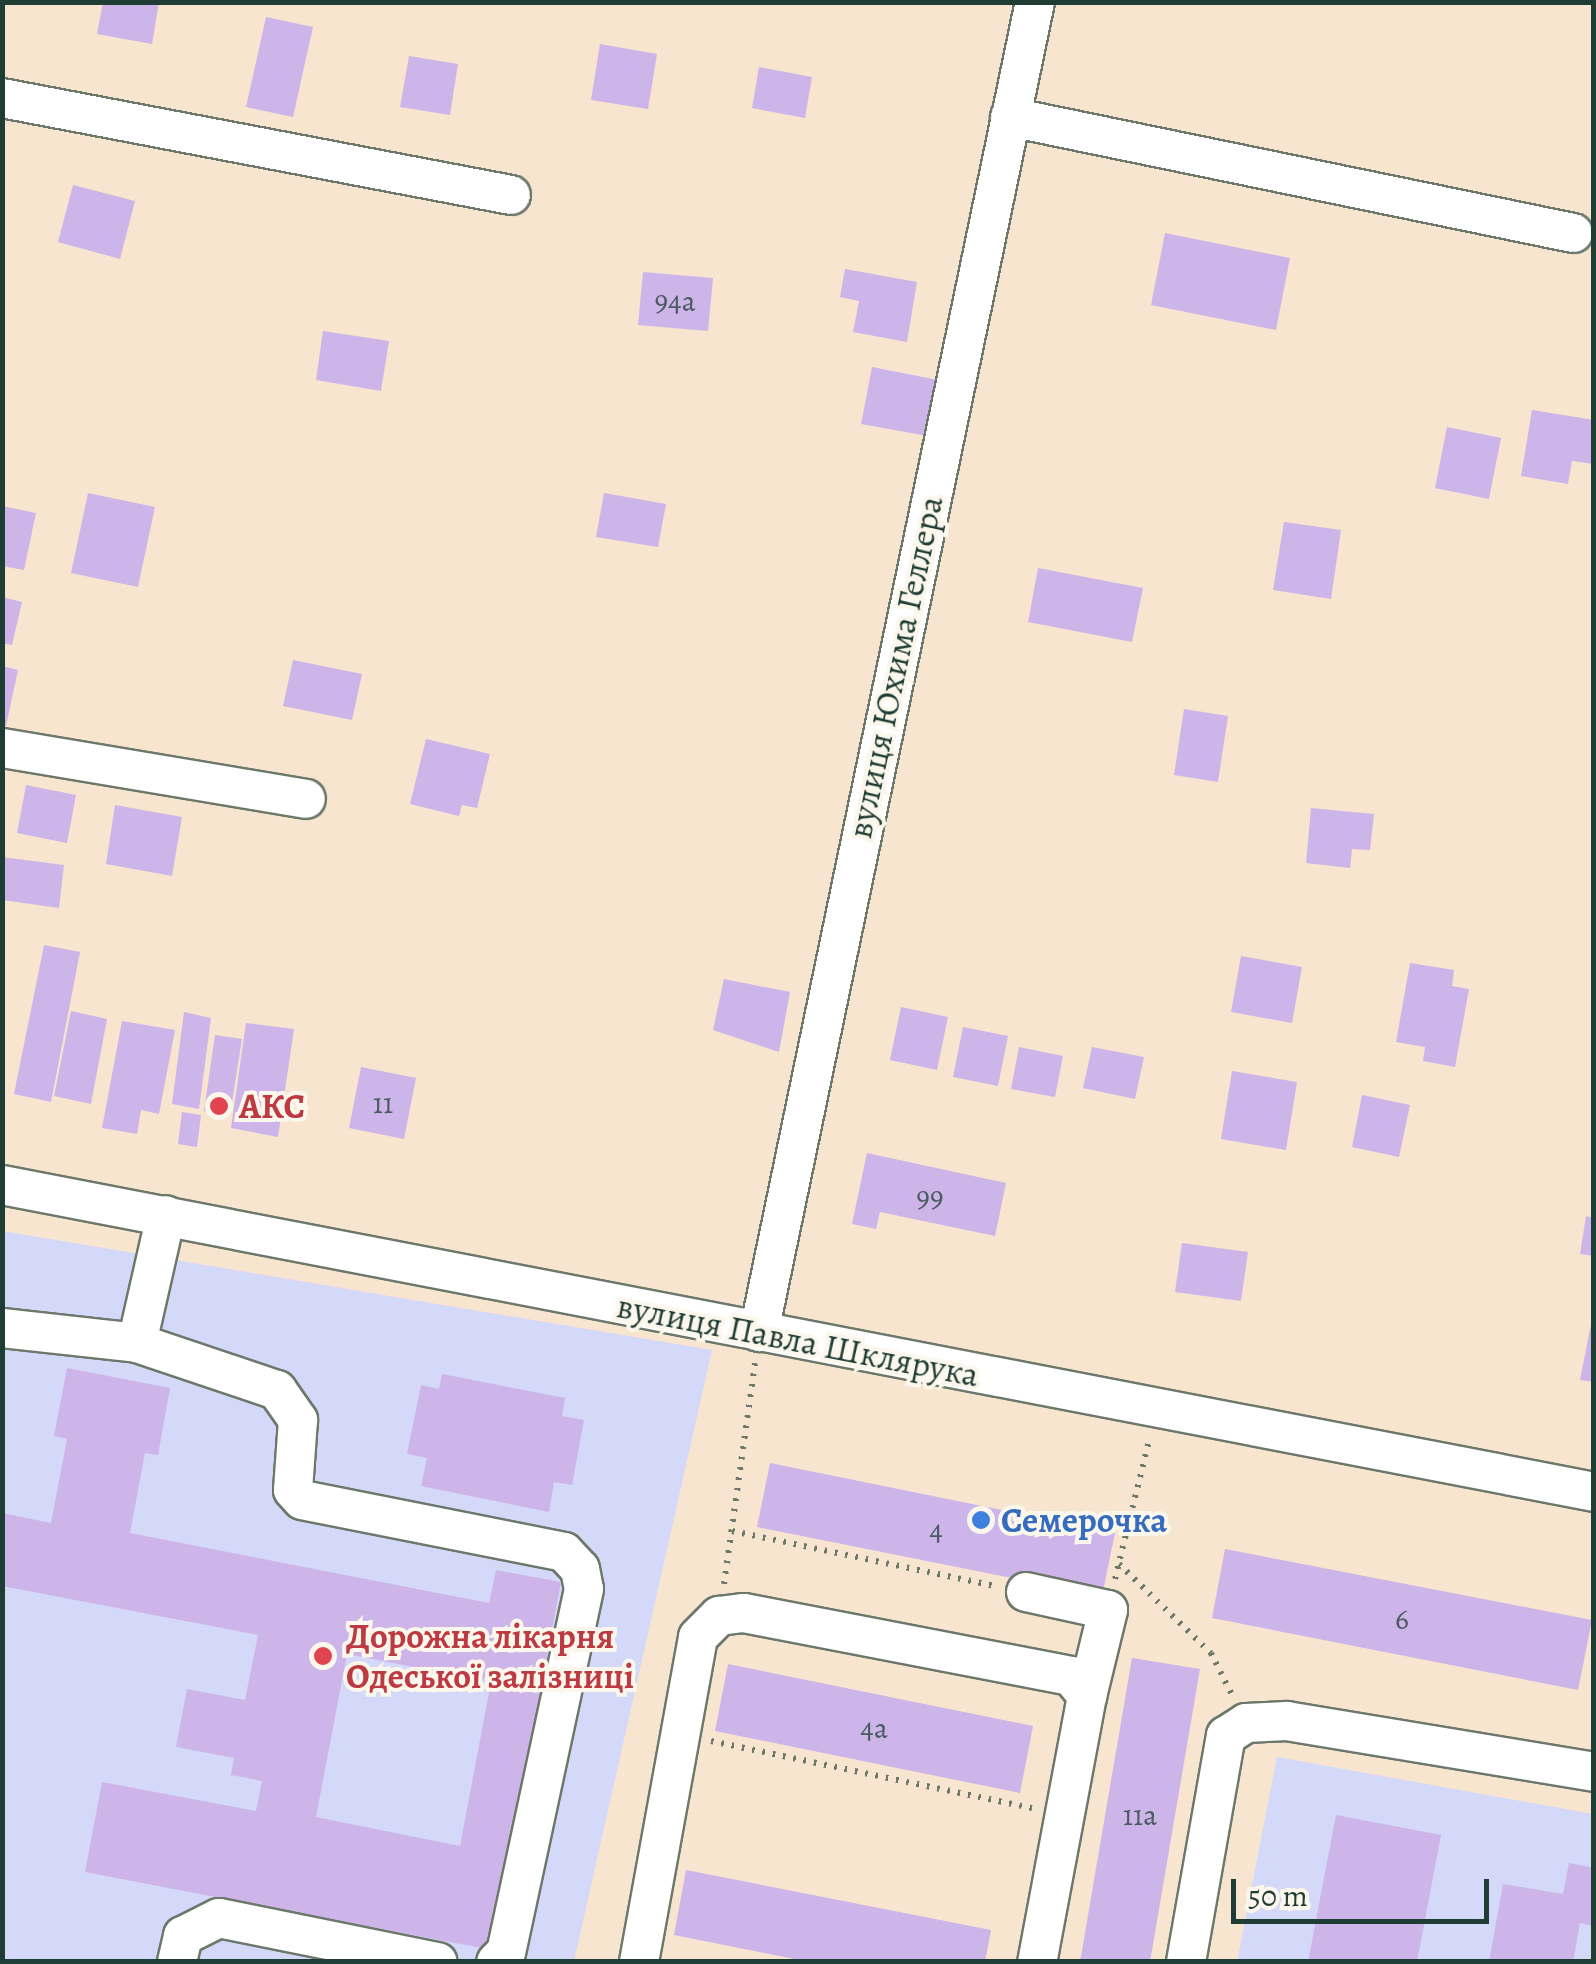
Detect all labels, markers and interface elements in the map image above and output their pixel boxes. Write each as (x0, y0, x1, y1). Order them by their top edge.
house number: 94а (654, 283, 696, 319)
street label: вулиця Юхима Геллера (838, 492, 952, 842)
place label: АКС (239, 1085, 305, 1127)
house number: 11 (373, 1085, 393, 1121)
marker: АКС (208, 1095, 230, 1117)
house number: 99 (916, 1179, 944, 1215)
street label: вулиця Павла Шклярука (613, 1284, 983, 1396)
place label: Семерочка (1001, 1499, 1167, 1541)
marker: Семерочка (970, 1509, 992, 1531)
house number: 4 (929, 1512, 943, 1548)
house number: 6 (1395, 1601, 1409, 1637)
place label: Дорожна лікарня Одеської залізниці (346, 1615, 634, 1697)
marker: Дорожна лікарня Одеської залізниці (310, 1643, 336, 1669)
house number: 4а (860, 1710, 888, 1746)
house number: 11а (1123, 1797, 1157, 1833)
scale bar (1236, 1859, 1494, 1921)
text: 50 m (1248, 1876, 1308, 1916)

